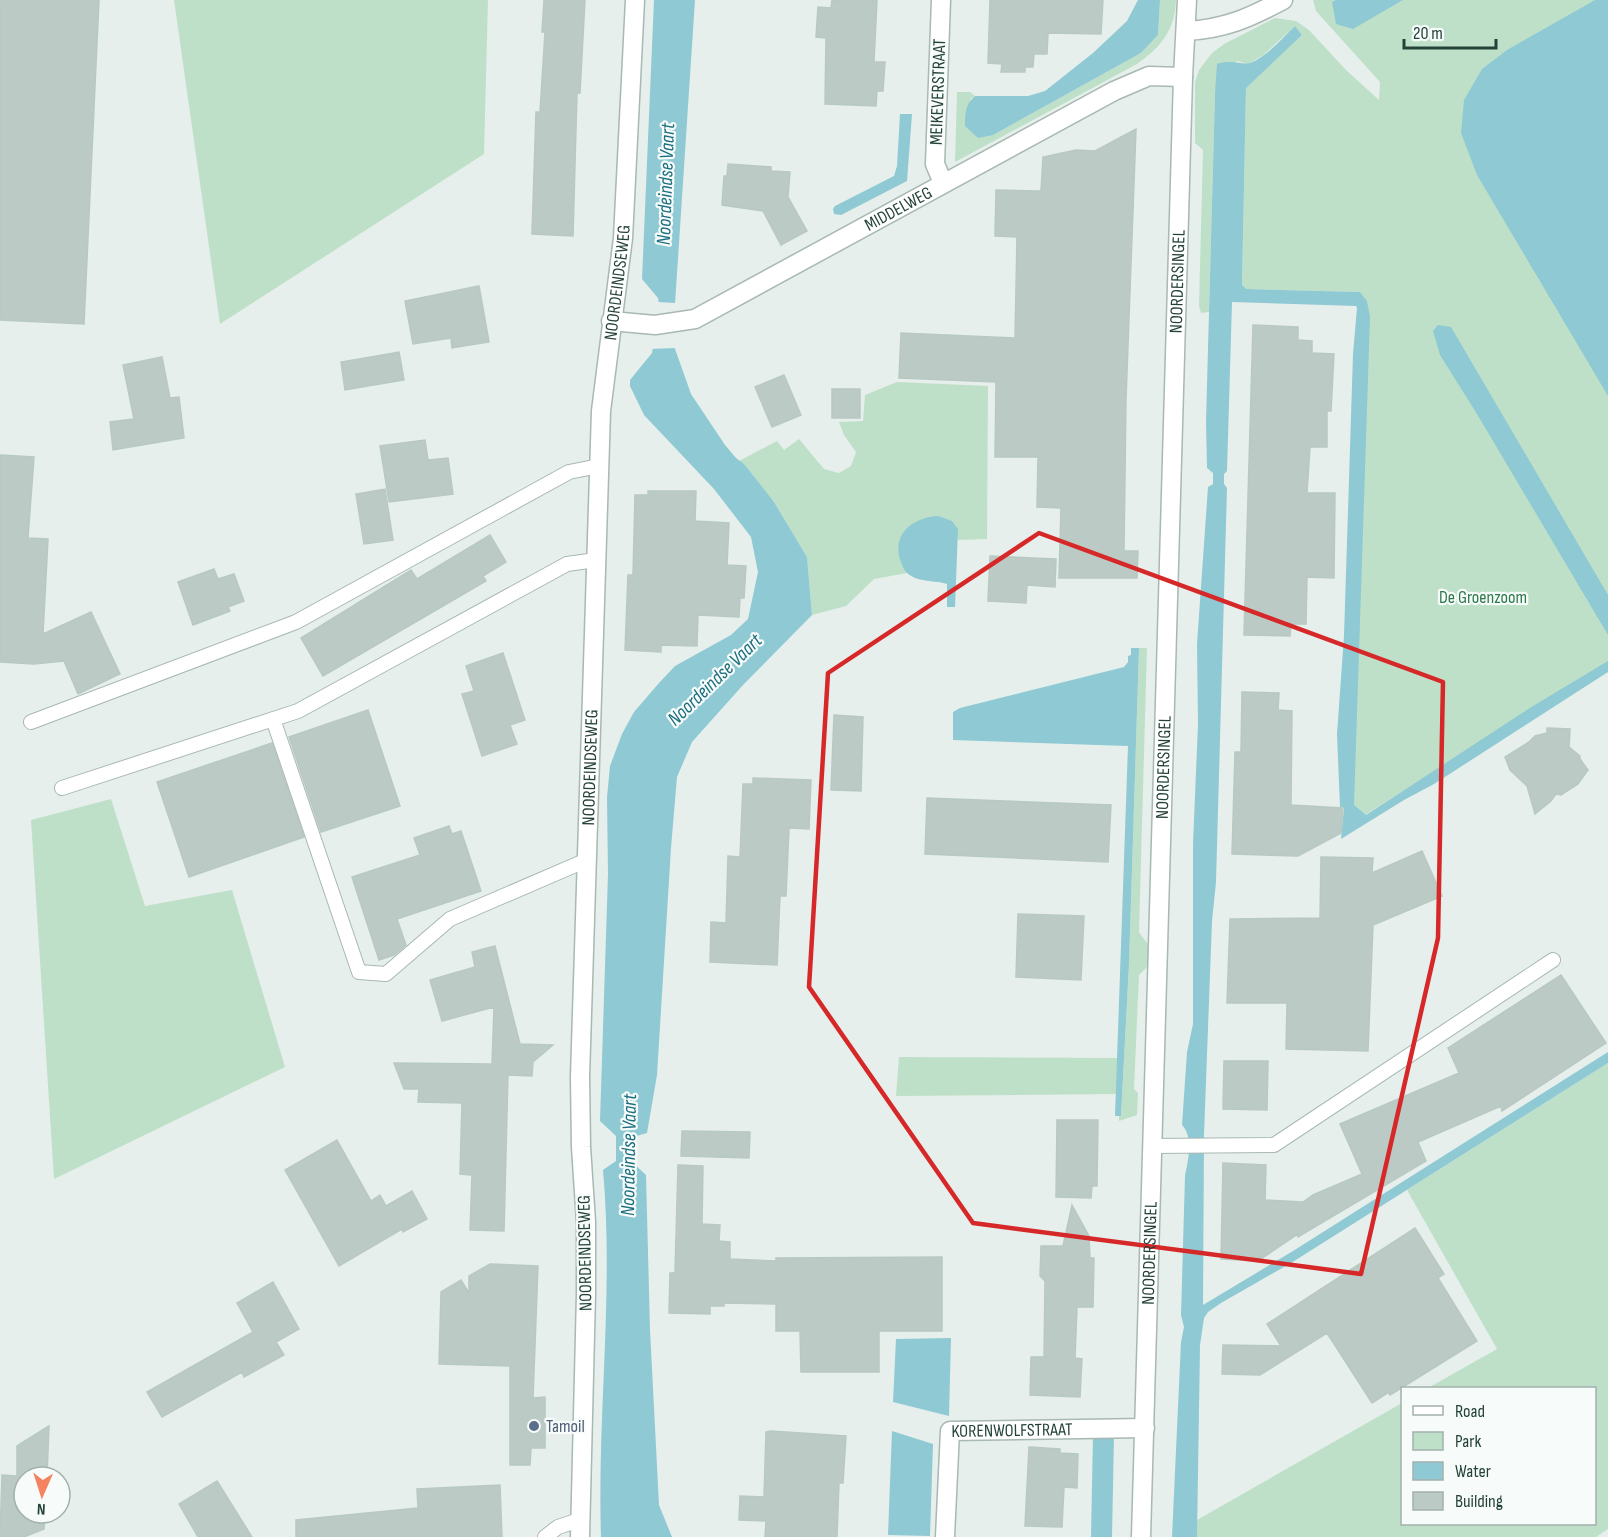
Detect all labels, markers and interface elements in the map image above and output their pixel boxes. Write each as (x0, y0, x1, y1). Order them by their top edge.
scale bar (1404, 12, 1496, 50)
text: 20 m (1413, 23, 1443, 44)
street label: MEIKEVERSTRAAT (926, 38, 950, 146)
water label: Noordeindse Vaart (652, 122, 680, 245)
street label: MIDDELWEG (861, 182, 935, 235)
street label: NOORDEINDSEWEG (600, 224, 634, 342)
street label: NOORDERSINGEL (1165, 229, 1189, 334)
park label: De Groenzoom (1439, 587, 1527, 608)
water label: Noordeindse Vaart (663, 628, 768, 731)
street label: NOORDEINDSEWEG (577, 709, 602, 826)
street label: NOORDERSINGEL (1151, 715, 1175, 819)
water label: Noordeindse Vaart (616, 1093, 642, 1216)
street label: NOORDEINDSEWEG (573, 1195, 597, 1311)
street label: NOORDERSINGEL (1137, 1201, 1161, 1305)
legend (1401, 1387, 1596, 1525)
text: Road (1455, 1401, 1485, 1422)
place label: Tamoil (546, 1416, 585, 1437)
marker: Tamoil (527, 1419, 541, 1433)
street label: KORENWOLFSTRAAT (951, 1419, 1073, 1441)
text: Park (1455, 1431, 1481, 1452)
text: Water (1455, 1461, 1491, 1482)
north arrow (12, 1465, 72, 1525)
text: Building (1455, 1491, 1503, 1512)
text: N (37, 1499, 46, 1518)

